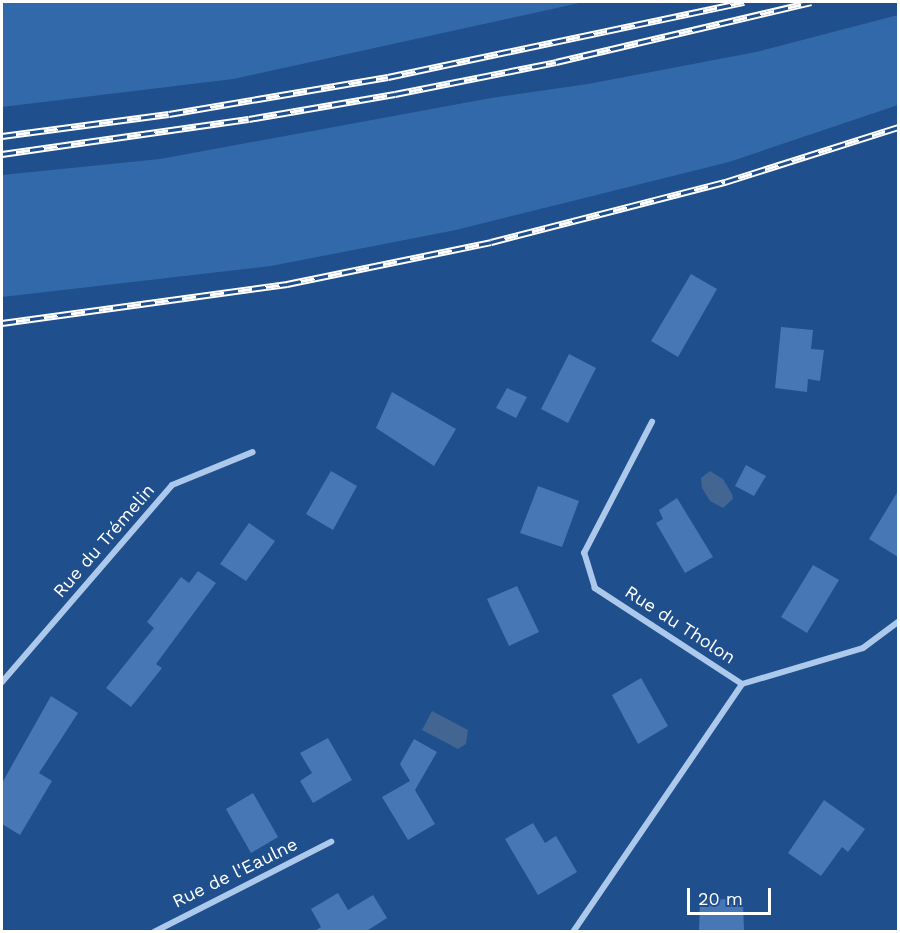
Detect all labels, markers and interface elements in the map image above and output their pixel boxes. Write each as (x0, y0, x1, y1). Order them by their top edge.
street label: Rue du Trémelin (49, 480, 159, 602)
street label: Rue du Tholon (621, 581, 739, 669)
street label: Rue de l'Eaulne (169, 833, 301, 913)
scale bar (690, 876, 774, 914)
text: 20 m (698, 888, 743, 909)

